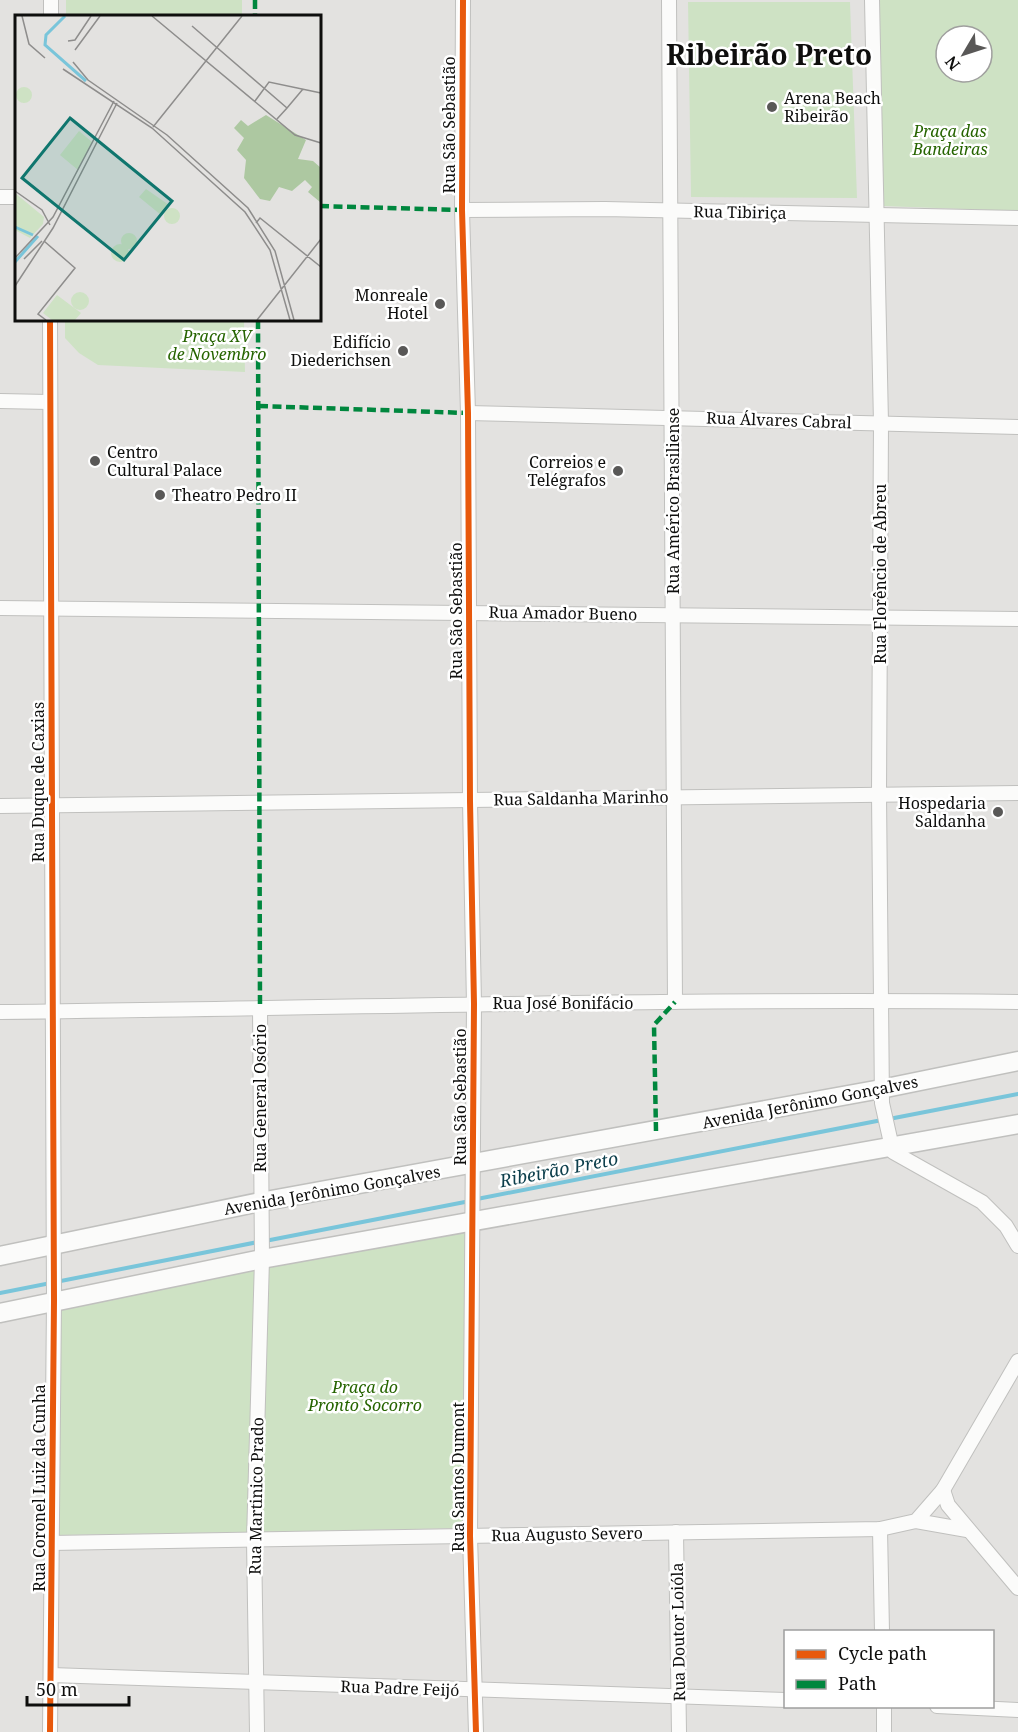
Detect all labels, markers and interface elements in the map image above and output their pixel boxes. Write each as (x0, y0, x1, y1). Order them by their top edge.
inset map (15, 15, 321, 321)
north arrow (934, 24, 994, 84)
district label: Ribeirão Preto (666, 35, 872, 73)
text: N (940, 51, 965, 75)
street label: Rua São Sebastião (438, 56, 460, 194)
place label: Arena Beach Ribeirão (784, 87, 881, 127)
marker: Arena Beach Ribeirão (765, 100, 779, 114)
park label: Praça das Bandeiras (911, 120, 988, 160)
street label: Rua Tibiriça (693, 200, 787, 224)
place label: Monreale Hotel (355, 284, 428, 324)
marker: Monreale Hotel (433, 297, 447, 311)
park label: Praça XV de Novembro (168, 325, 266, 365)
place label: Edifício Diederichsen (291, 331, 391, 371)
marker: Edifício Diederichsen (396, 344, 410, 358)
street label: Rua Álvares Cabral (706, 406, 852, 434)
street label: Rua Américo Brasiliense (662, 408, 684, 594)
place label: Centro Cultural Palace (107, 441, 222, 481)
place label: Correios e Telégrafos (528, 451, 606, 491)
marker: Centro Cultural Palace (88, 454, 102, 468)
marker: Correios e Telégrafos (611, 464, 625, 478)
place label: Theatro Pedro II (172, 484, 297, 506)
street label: Rua Florêncio de Abreu (869, 484, 891, 664)
marker: Theatro Pedro II (153, 488, 167, 502)
street label: Rua São Sebastião (445, 542, 467, 680)
street label: Rua Amador Bueno (488, 601, 638, 625)
street label: Rua Duque de Caxias (27, 702, 49, 862)
street label: Rua Saldanha Marinho (493, 785, 669, 811)
place label: Hospedaria Saldanha (898, 792, 986, 832)
marker: Hospedaria Saldanha (991, 805, 1005, 819)
street label: Rua José Bonifácio (493, 992, 633, 1014)
street label: Rua General Osório (249, 1024, 271, 1172)
street label: Rua São Sebastião (449, 1028, 471, 1166)
street label: Avenida Jerônimo Gonçalves (700, 1070, 920, 1134)
water label: Ribeirão Preto (496, 1146, 620, 1192)
street label: Avenida Jerônimo Gonçalves (222, 1160, 442, 1220)
park label: Praça do Pronto Socorro (307, 1376, 422, 1416)
street label: Rua Coronel Luiz da Cunha (28, 1384, 50, 1592)
street label: Rua Santos Dumont (447, 1402, 469, 1552)
street label: Rua Martinico Prado (244, 1417, 268, 1575)
street label: Rua Augusto Severo (491, 1522, 643, 1546)
street label: Rua Doutor Loióla (666, 1562, 690, 1702)
legend (784, 1630, 994, 1708)
text: Cycle path (838, 1641, 927, 1665)
scale bar (27, 1669, 129, 1707)
text: Path (838, 1671, 877, 1695)
street label: Rua Padre Feijó (340, 1675, 460, 1701)
text: 50 m (36, 1677, 78, 1701)

